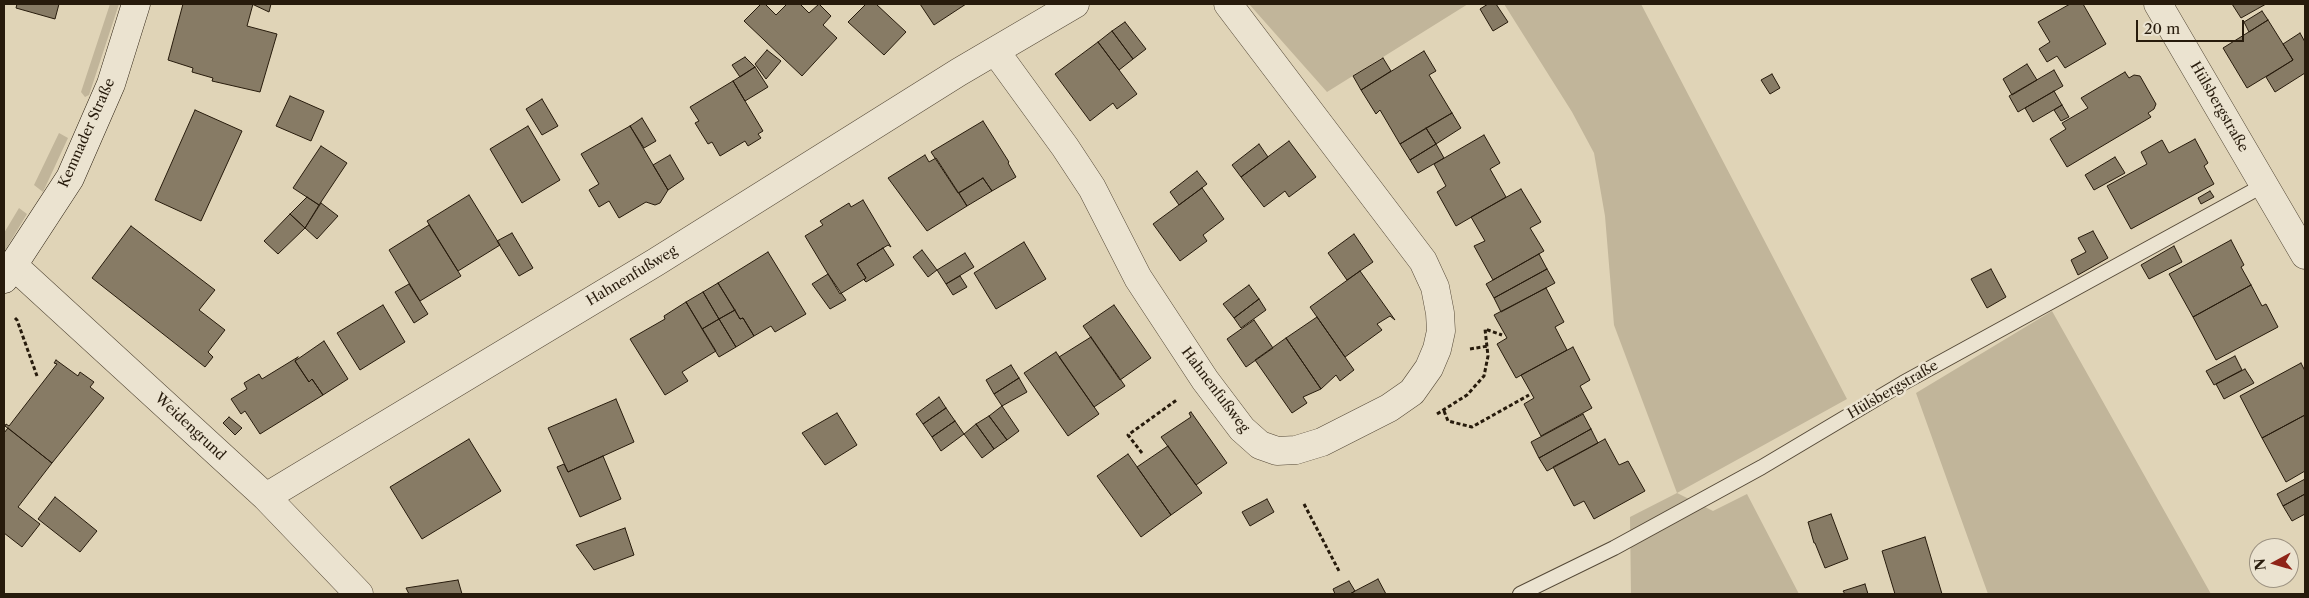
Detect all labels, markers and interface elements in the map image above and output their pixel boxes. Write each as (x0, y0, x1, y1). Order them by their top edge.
scale bar (2139, 10, 2246, 42)
text: 20 m (2144, 19, 2180, 38)
street label: Hülsbergstraße (2186, 59, 2252, 155)
street label: Kemnader Straße (55, 76, 119, 190)
street label: Hahnenfußweg (584, 242, 680, 310)
street label: Hahnenfußweg (1177, 344, 1253, 436)
street label: Hülsbergstraße (1845, 357, 1941, 423)
street label: Weidengrund (151, 390, 229, 464)
north arrow (2249, 538, 2299, 588)
text: N (2250, 557, 2270, 571)

